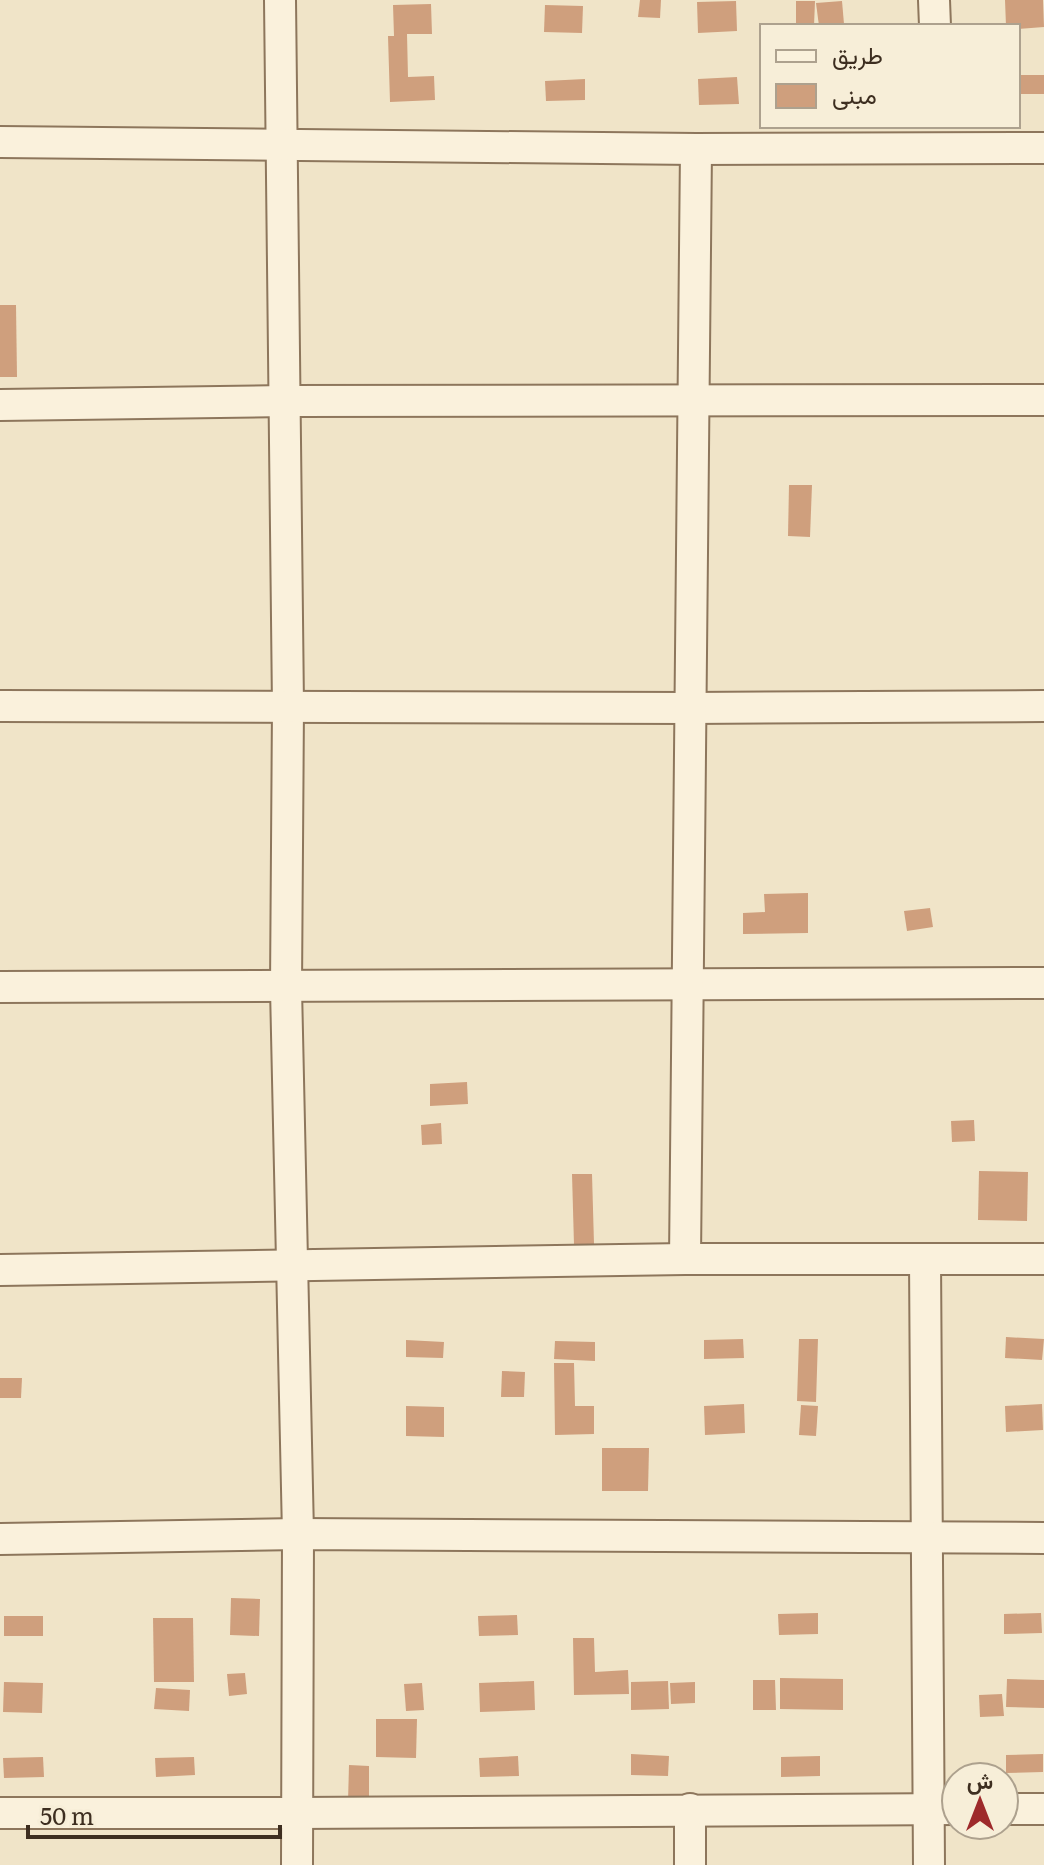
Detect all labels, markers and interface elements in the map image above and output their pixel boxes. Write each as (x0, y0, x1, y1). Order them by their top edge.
legend (760, 24, 1020, 128)
text: طريق (832, 36, 883, 71)
text: مبنى (832, 76, 877, 111)
north arrow (940, 1761, 1020, 1841)
text: ش (967, 1763, 993, 1796)
scale bar (28, 1789, 280, 1839)
text: 50 m (40, 1797, 94, 1832)

